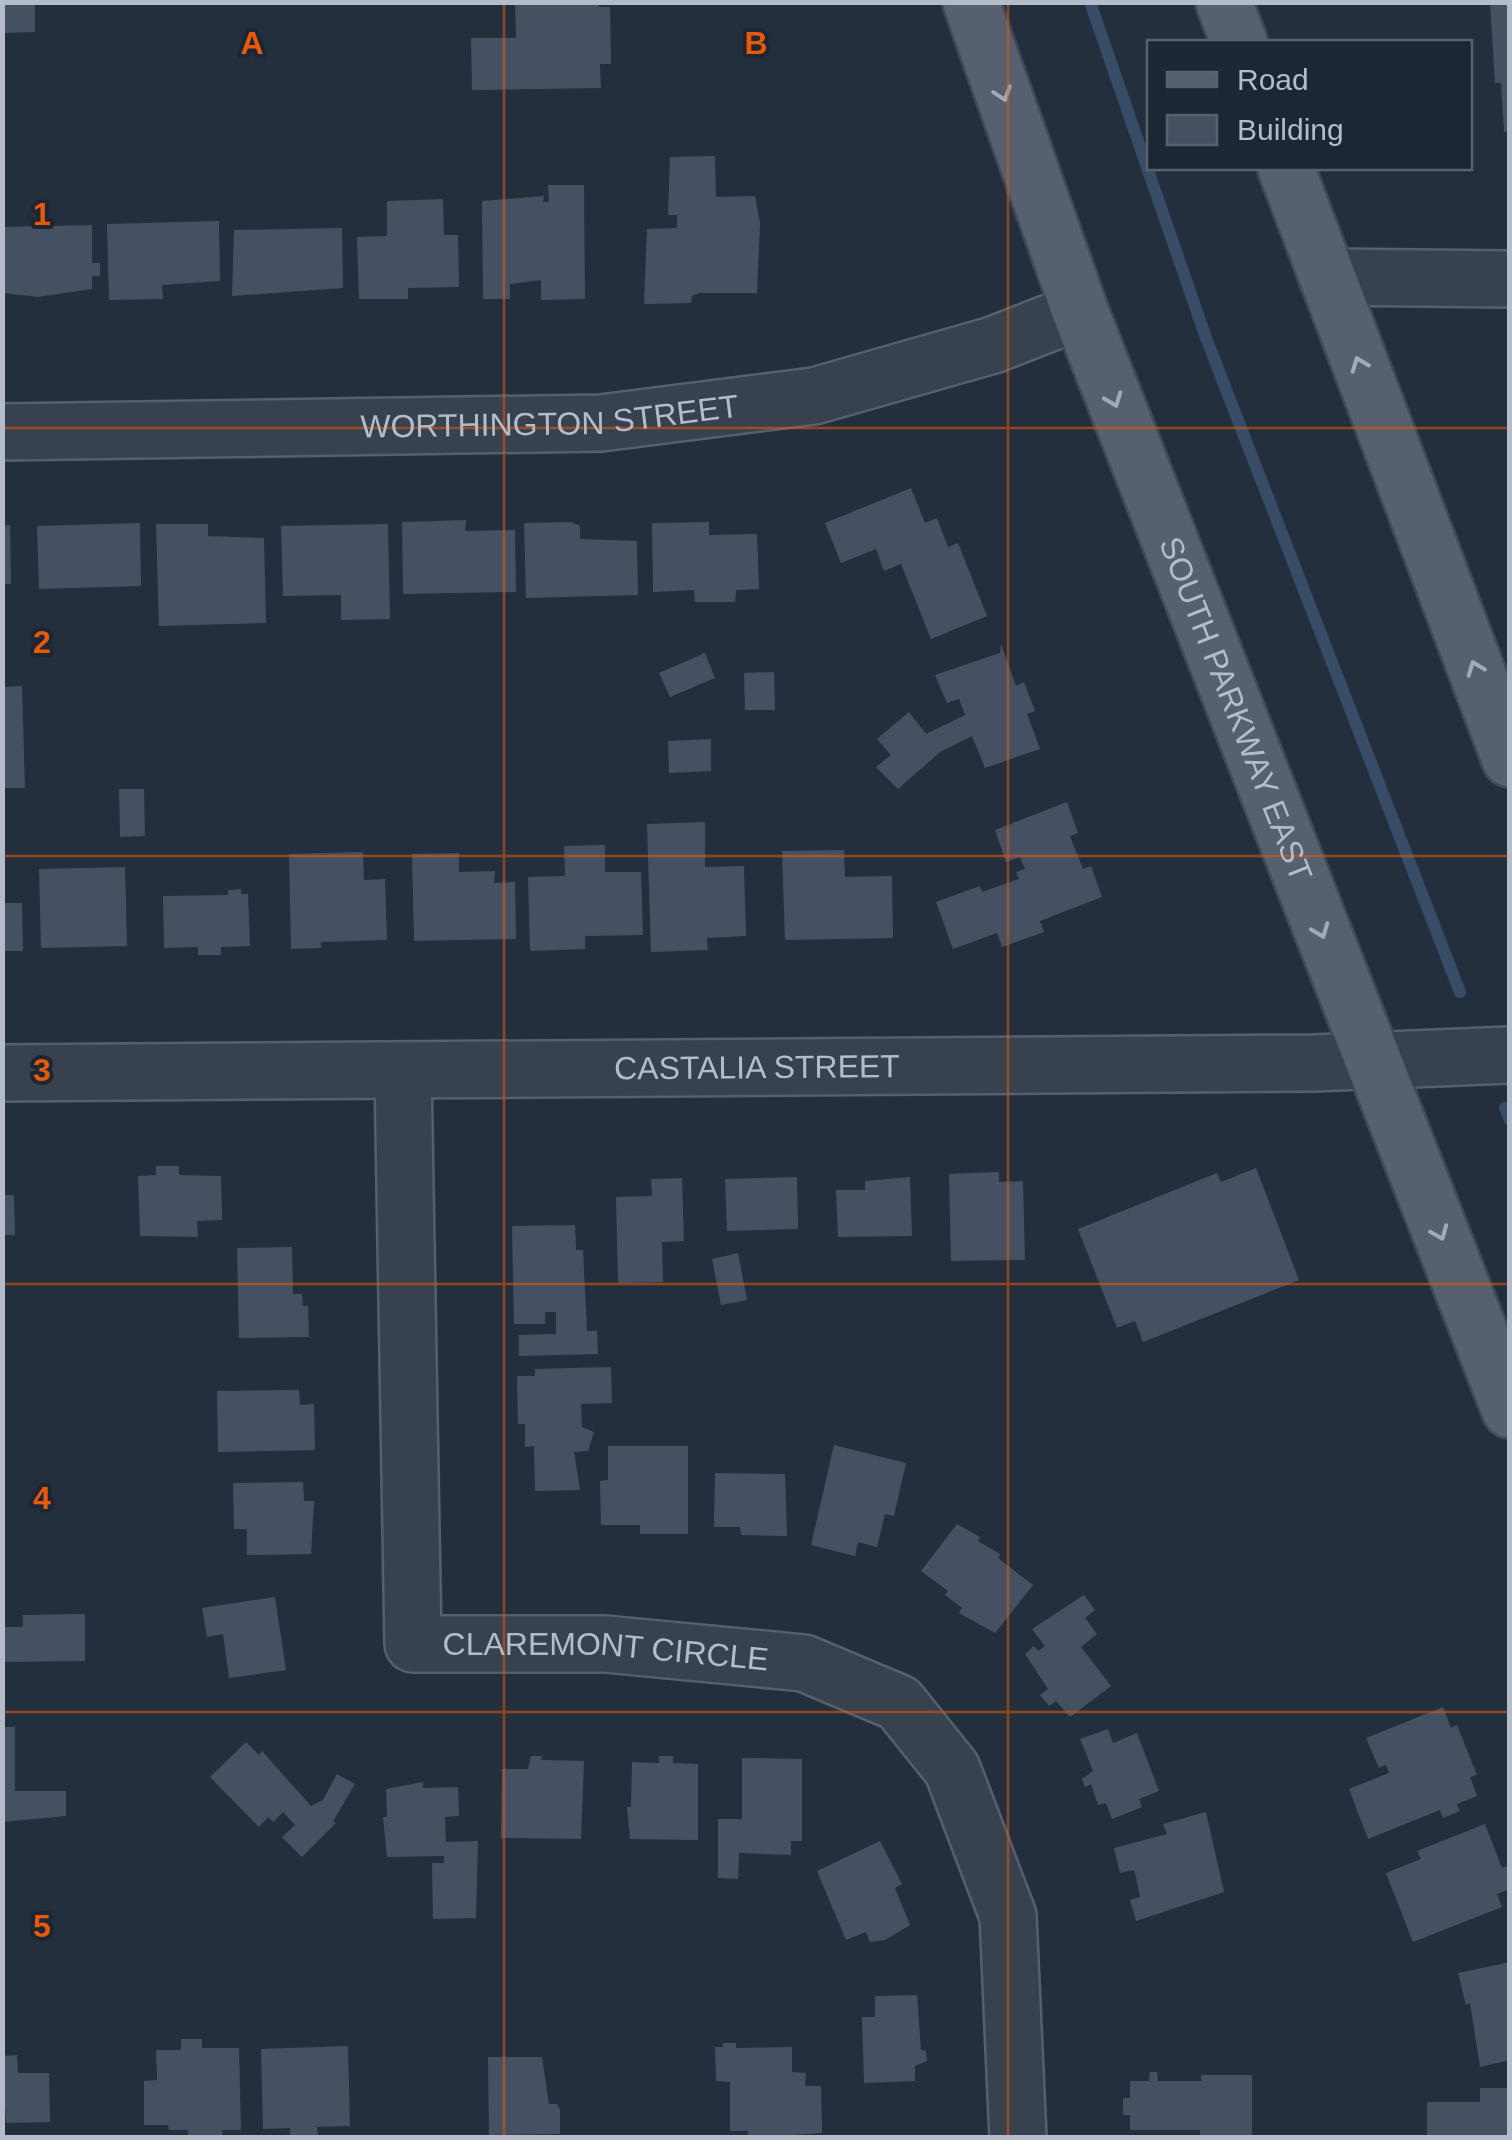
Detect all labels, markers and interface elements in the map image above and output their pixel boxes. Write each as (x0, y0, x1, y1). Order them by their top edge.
text: A (240, 25, 264, 61)
text: B (744, 25, 768, 61)
legend (1147, 40, 1472, 170)
text: Road (1237, 63, 1309, 96)
one-way arrow (991, 85, 1012, 102)
text: Building (1237, 113, 1344, 146)
text: 1 (33, 196, 51, 232)
one-way arrow (1351, 357, 1371, 374)
street label: WORTHINGTON STREET (360, 388, 741, 445)
one-way arrow (1103, 390, 1123, 407)
street label: SOUTH PARKWAY EAST (1152, 532, 1319, 886)
text: 2 (33, 624, 51, 660)
one-way arrow (1467, 660, 1487, 678)
one-way arrow (1310, 921, 1330, 938)
street label: CASTALIA STREET (614, 1048, 900, 1086)
text: 3 (33, 1052, 51, 1088)
one-way arrow (1429, 1224, 1449, 1241)
text: 4 (33, 1480, 51, 1516)
street label: CLAREMONT CIRCLE (443, 1626, 770, 1678)
text: 5 (33, 1908, 51, 1944)

